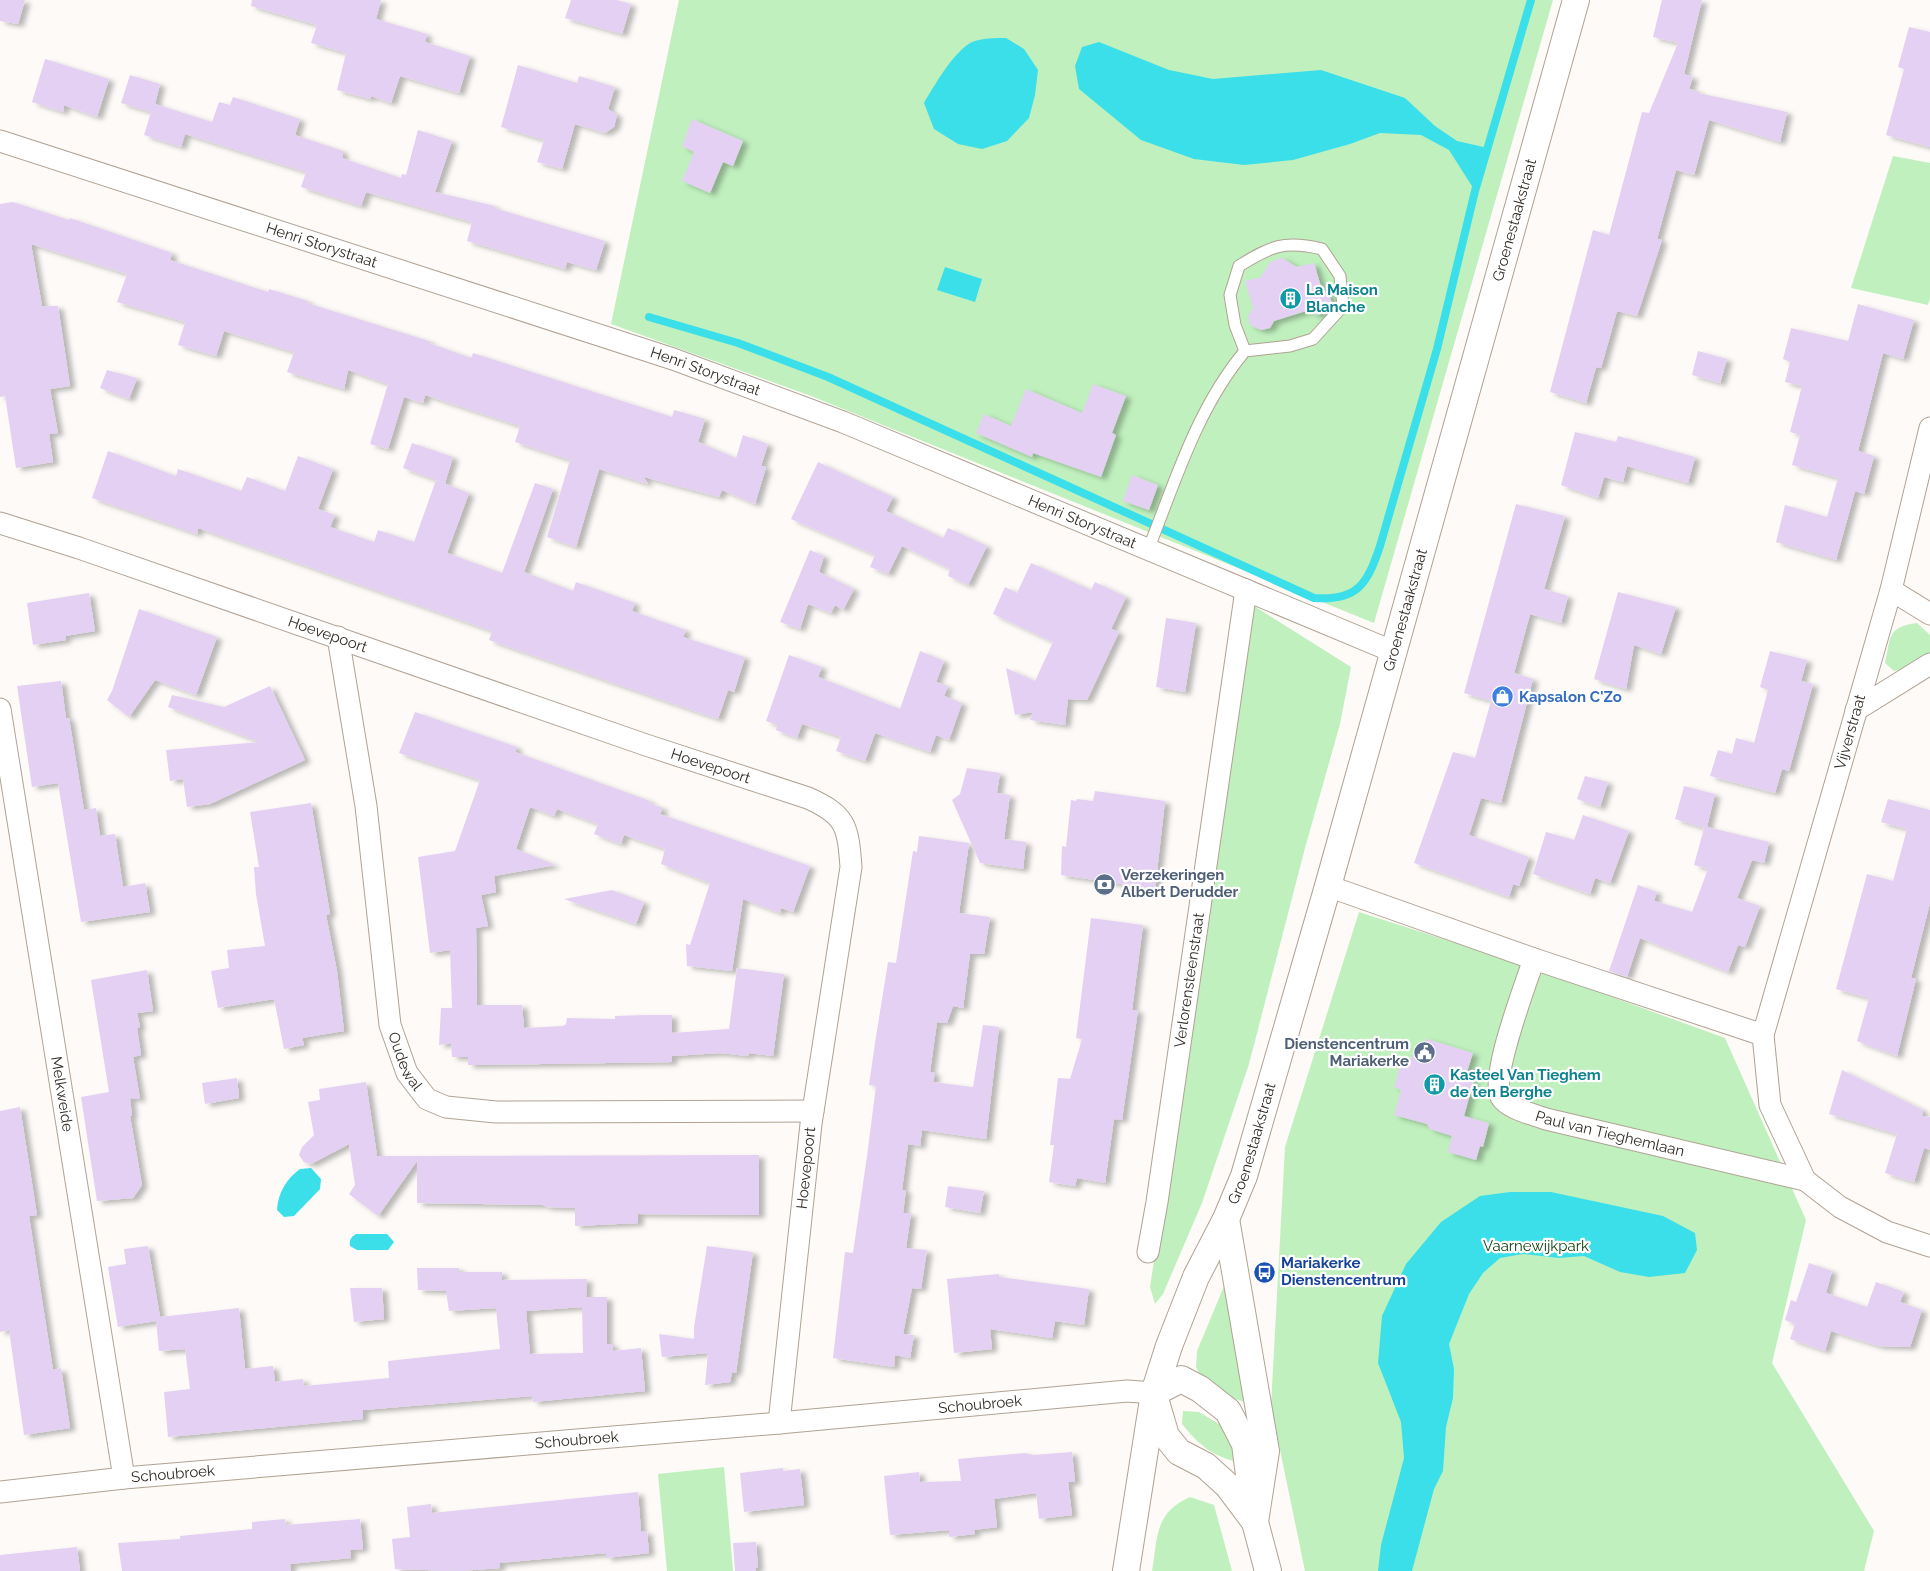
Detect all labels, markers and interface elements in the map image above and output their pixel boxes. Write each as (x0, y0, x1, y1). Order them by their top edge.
street label: Groenestaakstraat (1489, 157, 1540, 283)
street label: Henri Storystraat (264, 219, 379, 272)
place label: La Maison Blanche (1306, 281, 1378, 316)
building icon: La Maison Blanche (1278, 287, 1302, 311)
street label: Henri Storystraat (648, 343, 763, 400)
street label: Henri Storystraat (1025, 491, 1139, 552)
street label: Groenestaakstraat (1380, 547, 1431, 673)
street label: Hoevepoort (286, 612, 369, 656)
shop icon: Kapsalon C'Zo (1491, 685, 1515, 709)
place label: Kapsalon C'Zo (1519, 688, 1622, 706)
street label: Vijverstraat (1831, 692, 1869, 772)
street label: Hoevepoort (669, 745, 753, 787)
place label: Verzekeringen Albert Derudder (1121, 866, 1239, 901)
bank icon: Verzekeringen Albert Derudder (1093, 872, 1117, 896)
street label: Verlorensteenstraat (1171, 911, 1208, 1049)
street label: Oudewal (384, 1030, 427, 1095)
place label: Dienstencentrum Mariakerke (1284, 1035, 1409, 1070)
public building icon: Dienstencentrum Mariakerke (1413, 1041, 1437, 1065)
street label: Melkweide (47, 1055, 77, 1133)
place label: Kasteel Van Tieghem de ten Berghe (1450, 1066, 1601, 1101)
building icon: Kasteel Van Tieghem de ten Berghe (1422, 1072, 1446, 1096)
street label: Groenestaakstraat (1224, 1081, 1280, 1207)
street label: Paul van Tieghemlaan (1533, 1107, 1686, 1160)
street label: Hoevepoort (793, 1126, 819, 1210)
park label: Vaarnewijkpark (1483, 1237, 1589, 1255)
place label: Mariakerke Dienstencentrum (1281, 1254, 1406, 1289)
bus stop icon: Mariakerke Dienstencentrum (1253, 1260, 1277, 1284)
street label: Schoubroek (937, 1392, 1023, 1417)
street label: Schoubroek (534, 1428, 619, 1452)
street label: Schoubroek (130, 1461, 216, 1486)

